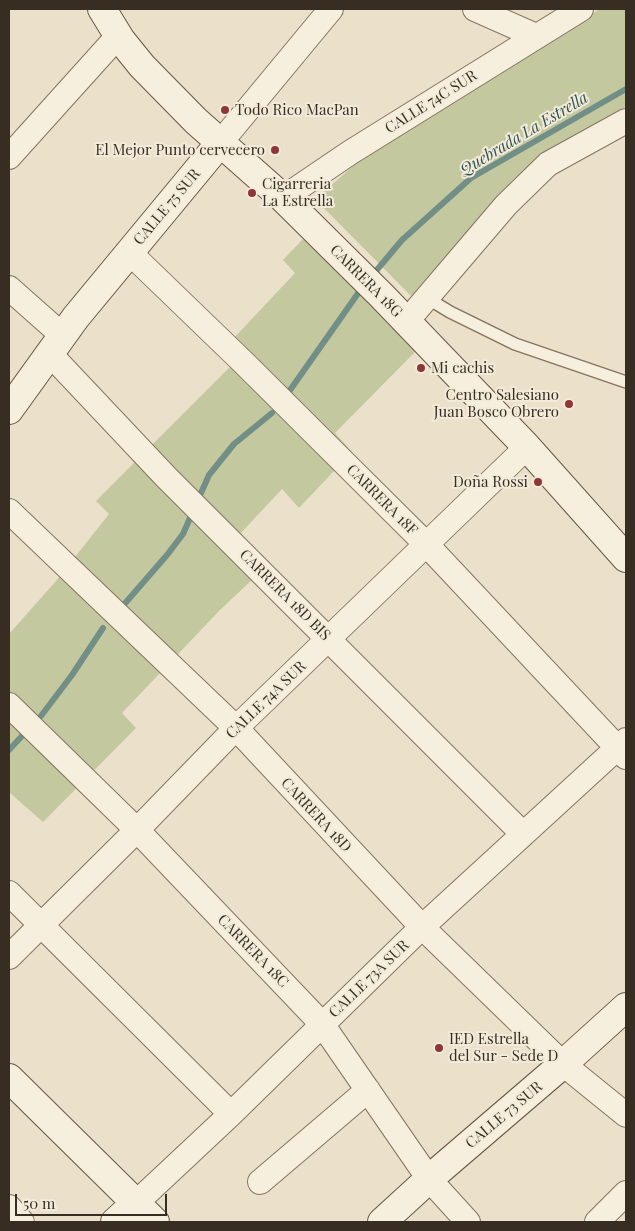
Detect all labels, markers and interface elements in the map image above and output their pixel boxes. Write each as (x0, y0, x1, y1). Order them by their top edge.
street label: CALLE 74C SUR (382, 67, 480, 137)
water label: Quebrada La Estrella (456, 88, 592, 180)
place label: Todo Rico MacPan (235, 101, 359, 119)
marker: Todo Rico MacPan (219, 104, 231, 116)
place label: El Mejor Punto cervecero (95, 141, 265, 159)
marker: El Mejor Punto cervecero (269, 144, 281, 156)
street label: CALLE 75 SUR (130, 165, 204, 249)
place label: Cigarreria La Estrella (262, 175, 333, 210)
marker: Cigarreria La Estrella (246, 187, 258, 199)
street label: CARRERA 18G (326, 241, 406, 321)
place label: Mi cachis (431, 359, 494, 377)
marker: Mi cachis (415, 362, 427, 374)
place label: Centro Salesiano Juan Bosco Obrero (434, 386, 559, 421)
marker: Centro Salesiano Juan Bosco Obrero (563, 398, 575, 410)
street label: CARRERA 18F (343, 461, 421, 539)
place label: Doña Rossi (453, 473, 528, 491)
marker: Doña Rossi (532, 476, 544, 488)
street label: CARRERA 18D BIS (236, 546, 334, 644)
street label: CALLE 74A SUR (222, 657, 310, 743)
street label: CARRERA 18D (277, 774, 355, 856)
street label: CARRERA 18C (214, 911, 292, 991)
street label: CALLE 73A SUR (325, 936, 413, 1022)
place label: IED Estrella del Sur - Sede D (449, 1030, 558, 1065)
marker: IED Estrella del Sur - Sede D (433, 1042, 445, 1054)
street label: CALLE 73 SUR (462, 1078, 546, 1152)
scale bar (18, 1184, 170, 1216)
text: 50 m (23, 1193, 55, 1213)

